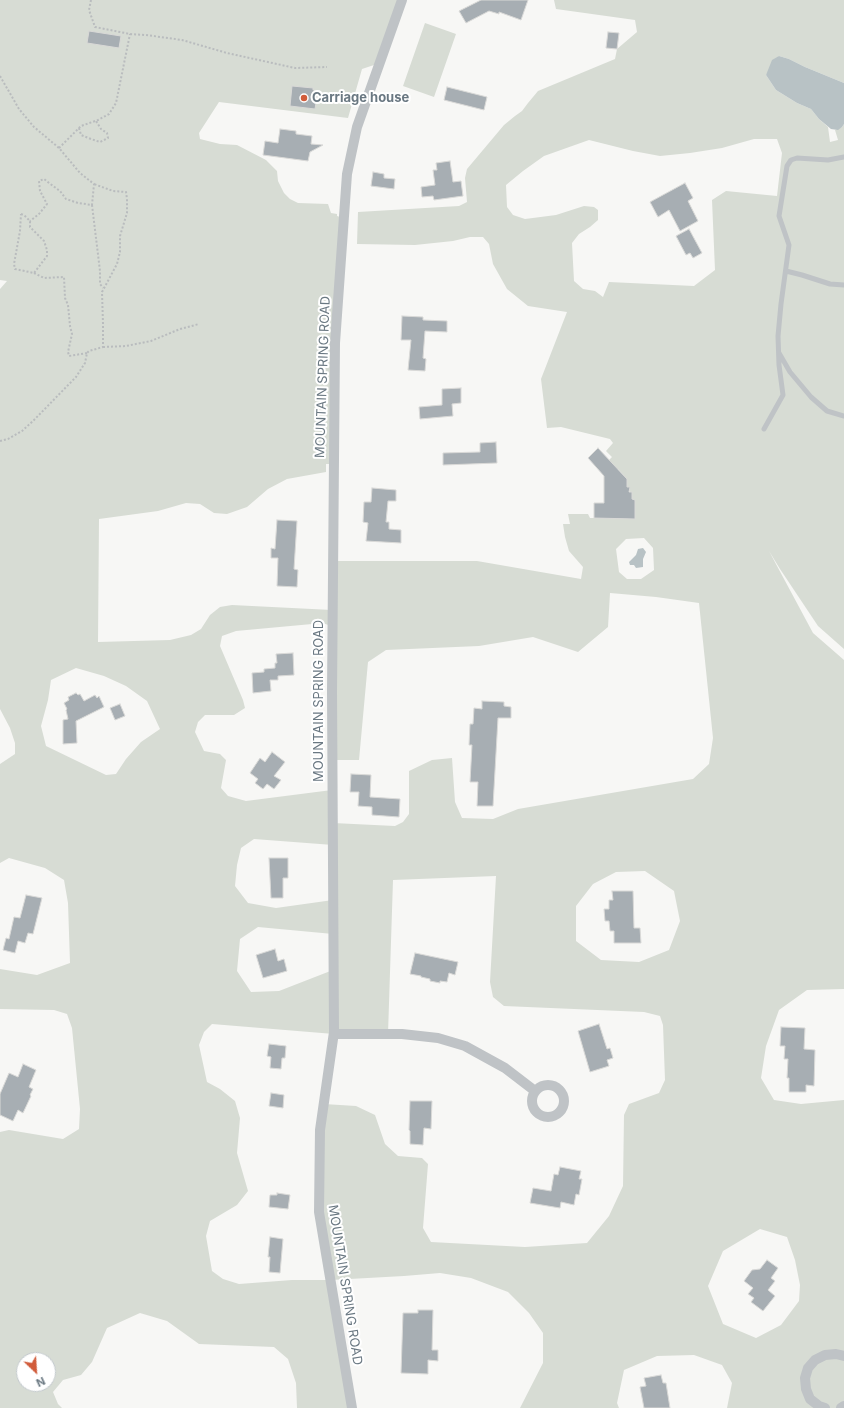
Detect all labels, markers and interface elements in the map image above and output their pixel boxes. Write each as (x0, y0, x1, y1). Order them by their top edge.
place label: Carriage house (312, 90, 409, 106)
marker: Carriage house (299, 93, 309, 103)
street label: MOUNTAIN SPRING ROAD (312, 296, 334, 458)
street label: MOUNTAIN SPRING ROAD (311, 620, 327, 782)
street label: MOUNTAIN SPRING ROAD (325, 1204, 365, 1366)
north arrow (16, 1352, 56, 1392)
text: N (34, 1374, 47, 1390)

